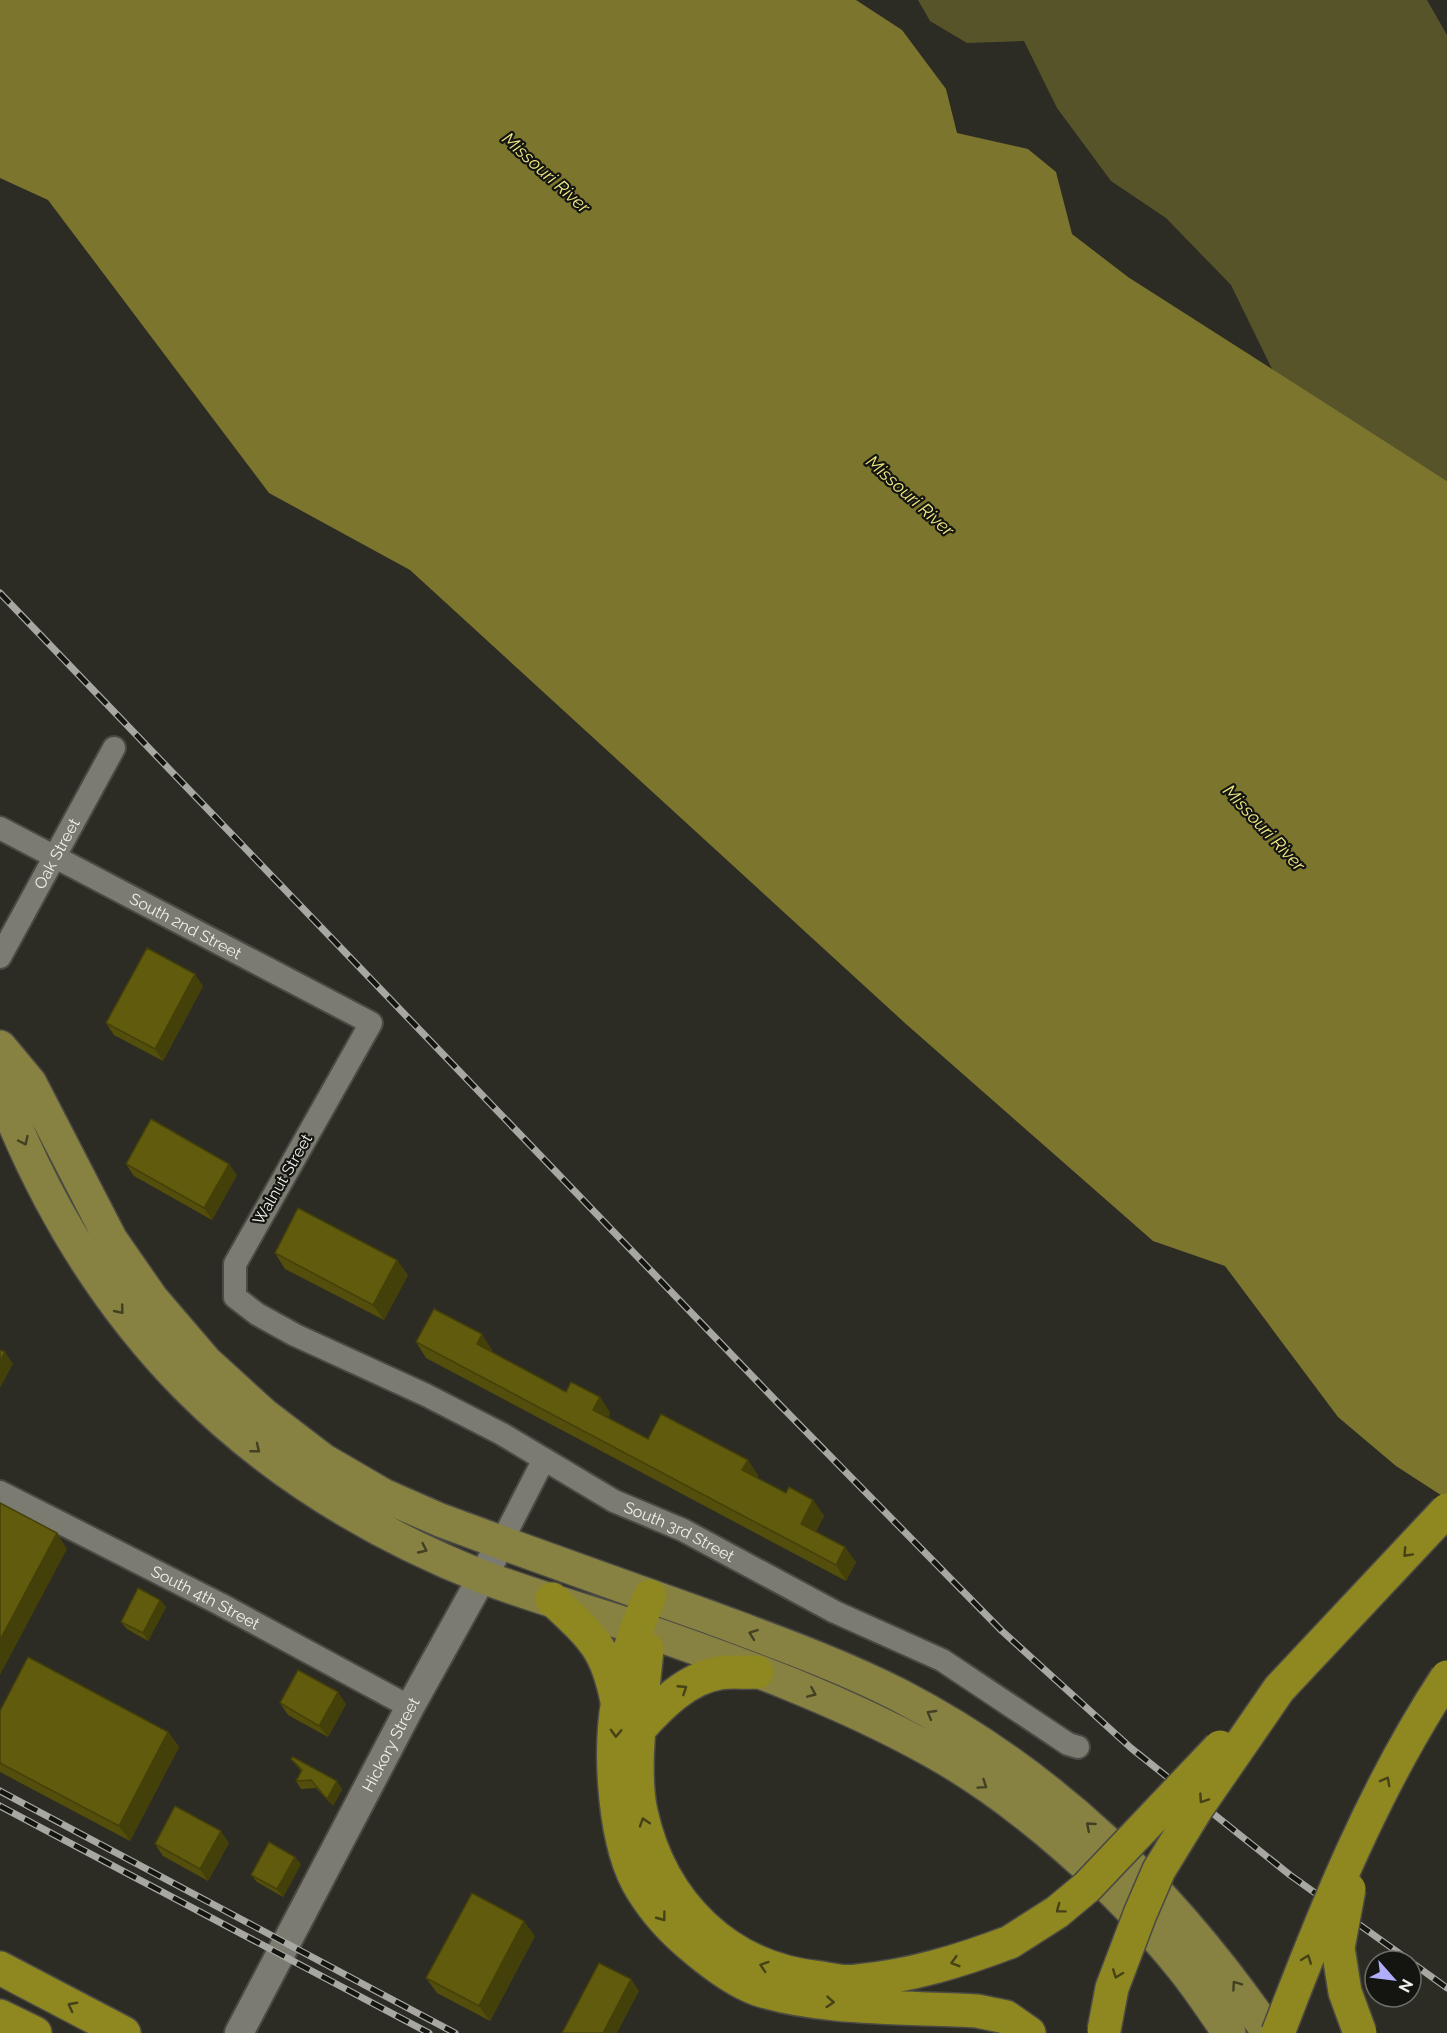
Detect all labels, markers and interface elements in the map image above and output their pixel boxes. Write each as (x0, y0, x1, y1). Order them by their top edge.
water label: Missouri River (498, 128, 595, 218)
water label: Missouri River (862, 451, 959, 541)
water label: Missouri River (1219, 780, 1310, 876)
street label: Oak Street (30, 814, 84, 892)
street label: South 2nd Street (126, 889, 245, 964)
street label: Walnut Street (249, 1130, 316, 1228)
one-way arrow (16, 1135, 28, 1146)
one-way arrow (113, 1303, 124, 1314)
one-way arrow (249, 1441, 260, 1452)
street label: South 3rd Street (621, 1497, 738, 1566)
one-way arrow (416, 1541, 427, 1553)
one-way arrow (1403, 1546, 1414, 1556)
street label: South 4th Street (148, 1562, 263, 1634)
one-way arrow (748, 1628, 759, 1641)
one-way arrow (676, 1685, 687, 1696)
one-way arrow (805, 1686, 816, 1698)
street label: Hickory Street (358, 1693, 424, 1795)
one-way arrow (927, 1710, 937, 1721)
one-way arrow (610, 1729, 623, 1738)
one-way arrow (1379, 1777, 1390, 1787)
one-way arrow (977, 1778, 988, 1789)
one-way arrow (1199, 1793, 1210, 1804)
one-way arrow (639, 1817, 652, 1828)
one-way arrow (1086, 1822, 1097, 1833)
one-way arrow (1056, 1901, 1067, 1912)
one-way arrow (655, 1910, 666, 1921)
north arrow (1363, 1949, 1423, 2009)
one-way arrow (1299, 1954, 1312, 1965)
one-way arrow (950, 1955, 961, 1967)
one-way arrow (759, 1960, 770, 1973)
one-way arrow (1112, 1967, 1124, 1978)
text: N (1395, 1976, 1417, 1996)
one-way arrow (1232, 1981, 1243, 1992)
one-way arrow (825, 1995, 834, 2008)
one-way arrow (68, 2002, 79, 2013)

